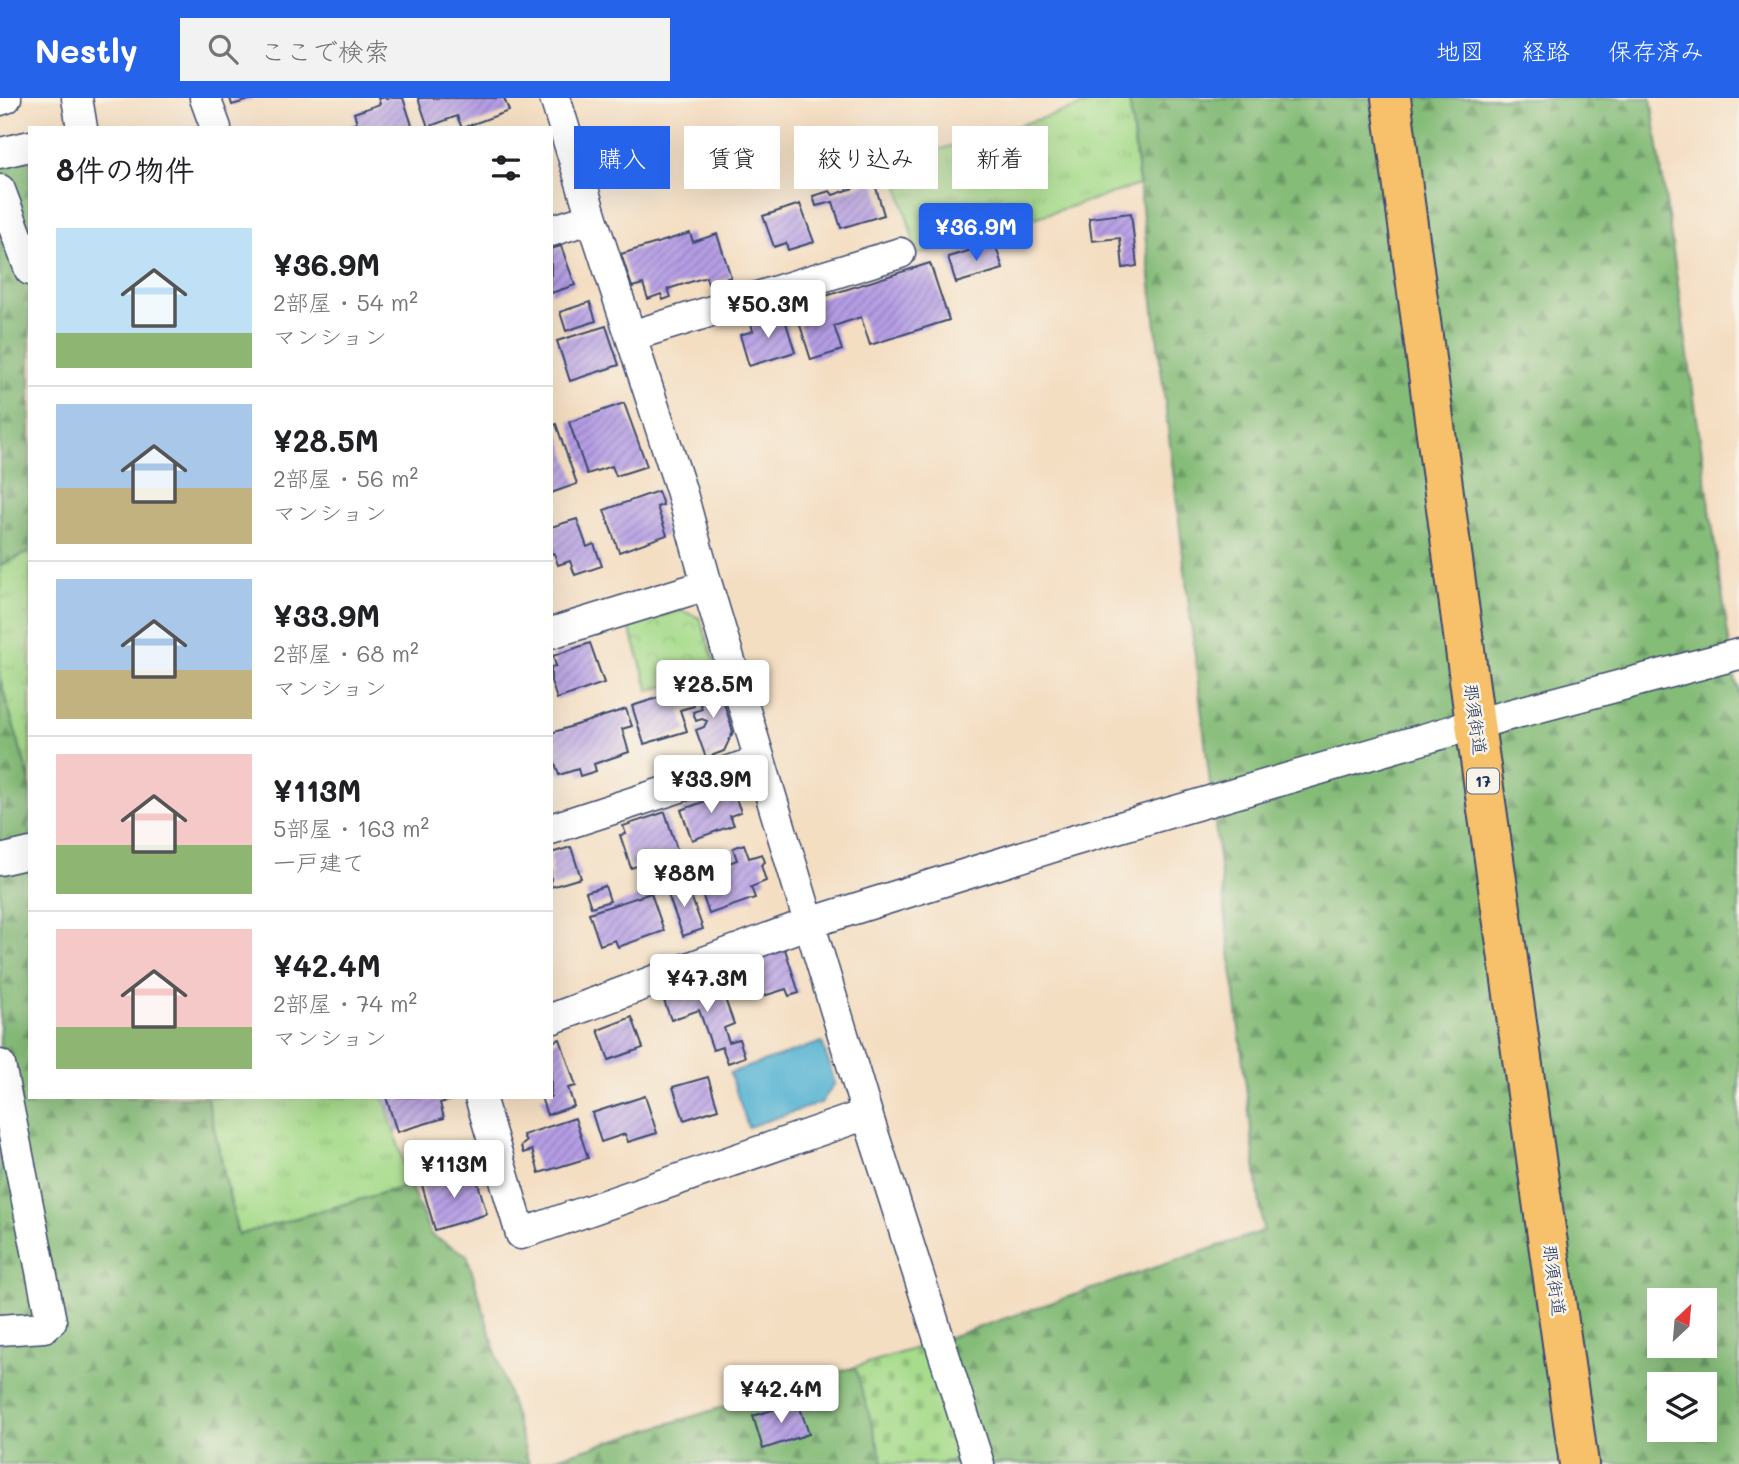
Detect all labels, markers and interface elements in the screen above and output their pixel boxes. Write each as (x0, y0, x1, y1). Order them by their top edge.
search box (180, 18, 670, 81)
text: Nestly (35, 28, 138, 71)
icon: search (204, 30, 242, 68)
text: ここで検索 (260, 34, 390, 68)
text: 地図 (1436, 35, 1484, 66)
text: 経路 (1522, 35, 1570, 66)
text: 保存済み (1608, 35, 1704, 66)
chip: 購入 (574, 126, 670, 189)
chip: 賃貸 (684, 126, 780, 189)
chip: 絞り込み (794, 126, 938, 189)
chip: 新着 (952, 126, 1048, 189)
text: 8件の物件 (56, 149, 195, 189)
icon: filters (487, 149, 525, 187)
pin: ¥36.9M (919, 204, 1033, 263)
text: ¥36.9M (935, 211, 1017, 241)
text: ¥36.9M (273, 244, 380, 284)
icon: home (112, 256, 196, 340)
pin: ¥50.3M (711, 280, 825, 340)
text: 2部屋 · 54 m² (273, 287, 418, 317)
text: ¥50.3M (727, 288, 809, 318)
text: マンション (273, 321, 387, 351)
text: ¥28.5M (273, 420, 379, 460)
icon: home (112, 432, 196, 516)
text: 2部屋 · 56 m² (273, 463, 418, 493)
text: マンション (273, 497, 387, 527)
text: ¥33.9M (273, 595, 380, 635)
icon: home (112, 607, 196, 691)
text: 2部屋 · 68 m² (273, 638, 419, 668)
pin: ¥28.5M (656, 660, 770, 720)
text: ¥28.5M (672, 668, 754, 698)
text: マンション (273, 672, 387, 702)
street label: 那須街道 (1459, 682, 1493, 756)
pin: ¥33.9M (654, 756, 768, 815)
text: ¥33.9M (670, 763, 752, 793)
road number: 17 (1467, 768, 1499, 794)
text: ¥113M (273, 770, 362, 810)
icon: home (112, 782, 196, 866)
text: 5部屋 · 163 m² (273, 813, 429, 843)
text: 一戸建て (273, 847, 365, 877)
pin: ¥88M (643, 850, 725, 909)
text: ¥88M (653, 857, 715, 887)
text: ¥42.4M (273, 945, 381, 985)
pin: ¥47.3M (650, 954, 764, 1014)
icon: home (112, 957, 196, 1041)
text: ¥47.3M (666, 962, 748, 992)
text: 2部屋 · 74 m² (273, 988, 417, 1018)
text: マンション (273, 1022, 387, 1052)
pin: ¥113M (405, 1140, 503, 1200)
text: ¥113M (420, 1148, 488, 1178)
street label: 那須街道 (1538, 1243, 1572, 1317)
north arrow (1647, 1288, 1717, 1358)
map controls (1647, 1288, 1717, 1442)
pin: ¥42.4M (724, 1366, 838, 1425)
button: layers (1647, 1372, 1717, 1442)
text: ¥42.4M (740, 1373, 822, 1403)

